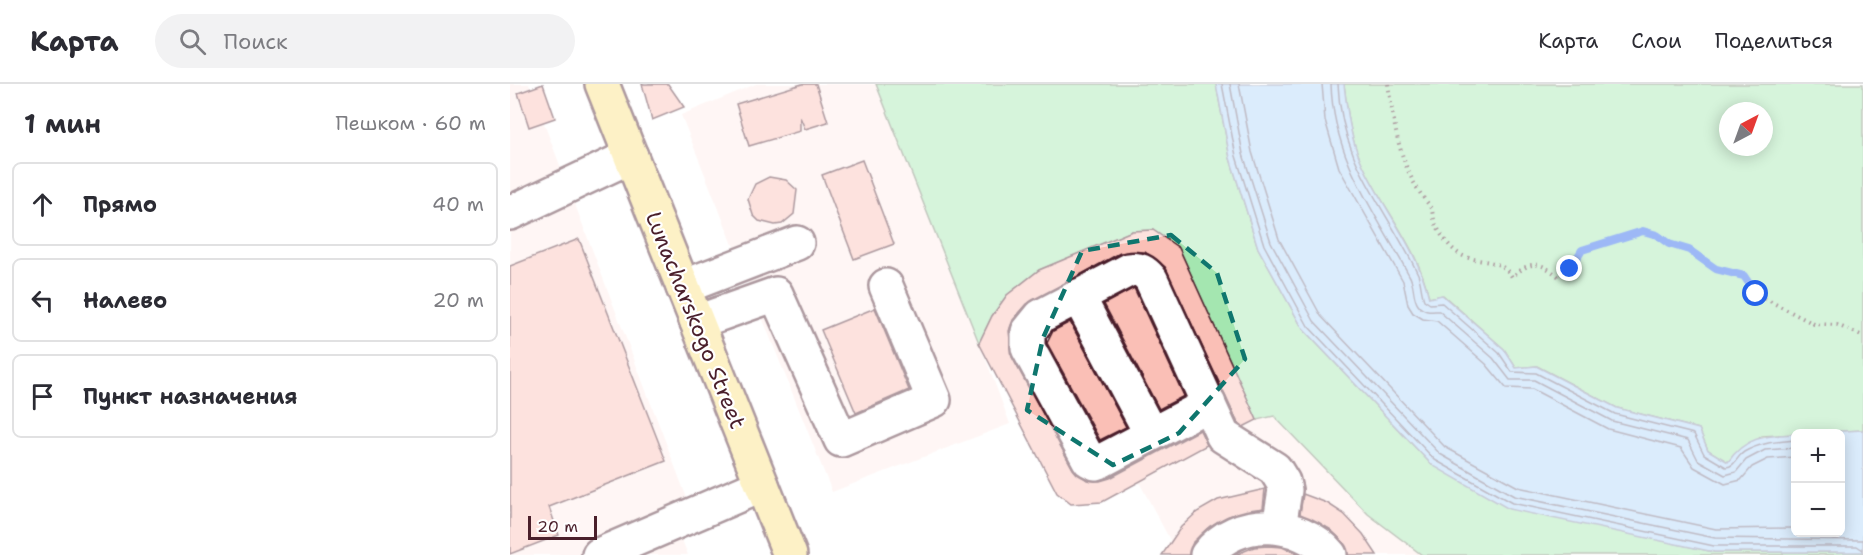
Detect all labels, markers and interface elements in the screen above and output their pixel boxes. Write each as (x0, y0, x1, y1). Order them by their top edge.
search box (155, 14, 575, 68)
text: Карта (30, 22, 119, 60)
icon: search (176, 25, 209, 58)
text: Поиск (224, 27, 288, 56)
text: Карта (1538, 27, 1598, 55)
text: Слои (1631, 27, 1682, 55)
text: Поделиться (1715, 27, 1833, 55)
north arrow (1719, 102, 1773, 156)
text: 1 мин (24, 106, 101, 141)
text: Пешком · 60 m (335, 110, 486, 136)
icon: ahead (26, 188, 59, 221)
text: Прямо (83, 190, 157, 219)
text: 40 m (432, 191, 484, 217)
street label: Lunacharskogo Street (639, 207, 752, 433)
route end (1556, 255, 1582, 281)
route start (1742, 280, 1768, 306)
icon: left (26, 284, 59, 317)
text: Налево (83, 286, 167, 315)
text: 20 m (433, 287, 484, 313)
icon: arrive (26, 380, 59, 413)
text: Пункт назначения (83, 382, 297, 411)
map controls (1791, 429, 1845, 537)
button: + (1791, 429, 1845, 483)
button: − (1791, 483, 1845, 537)
scale bar (528, 513, 597, 540)
text: 20 m (537, 516, 578, 537)

